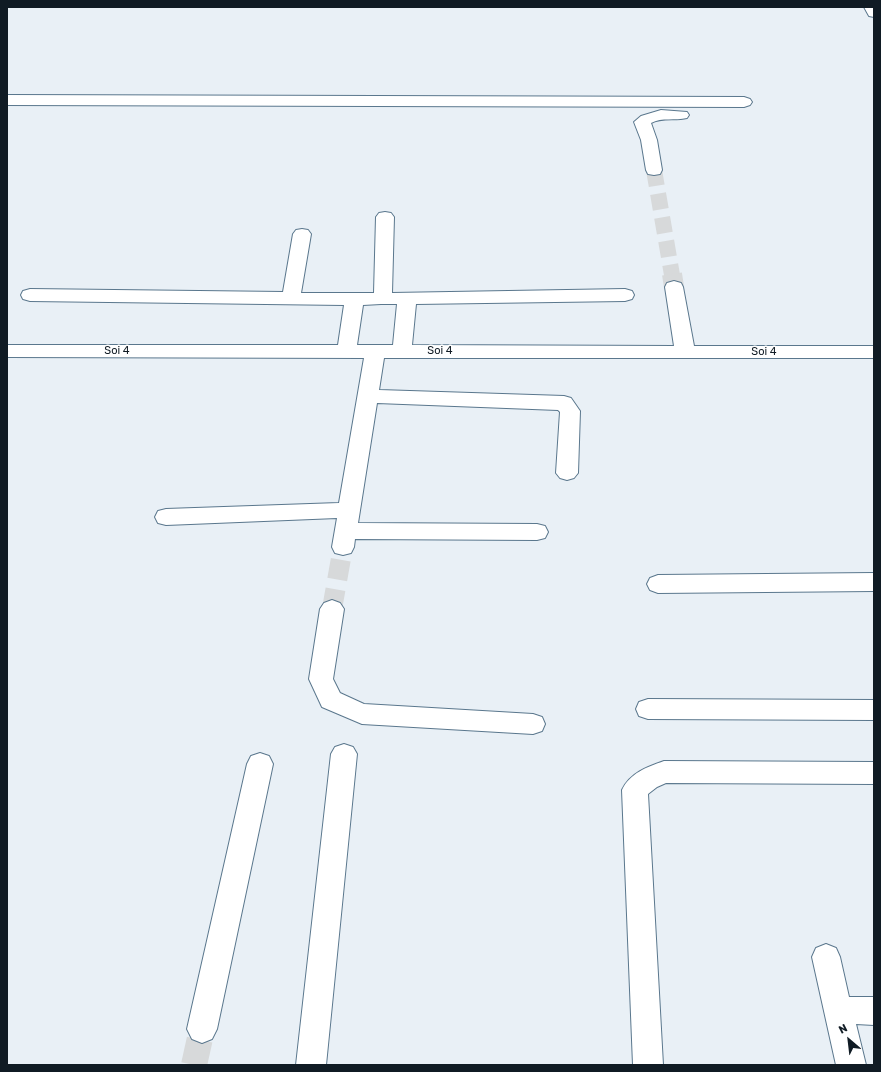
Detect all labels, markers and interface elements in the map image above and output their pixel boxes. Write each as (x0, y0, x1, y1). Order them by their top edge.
street label: Soi 4 (104, 344, 130, 358)
street label: Soi 4 (427, 344, 453, 358)
street label: Soi 4 (751, 345, 777, 359)
north arrow (829, 1020, 869, 1060)
text: N (837, 1021, 850, 1037)

